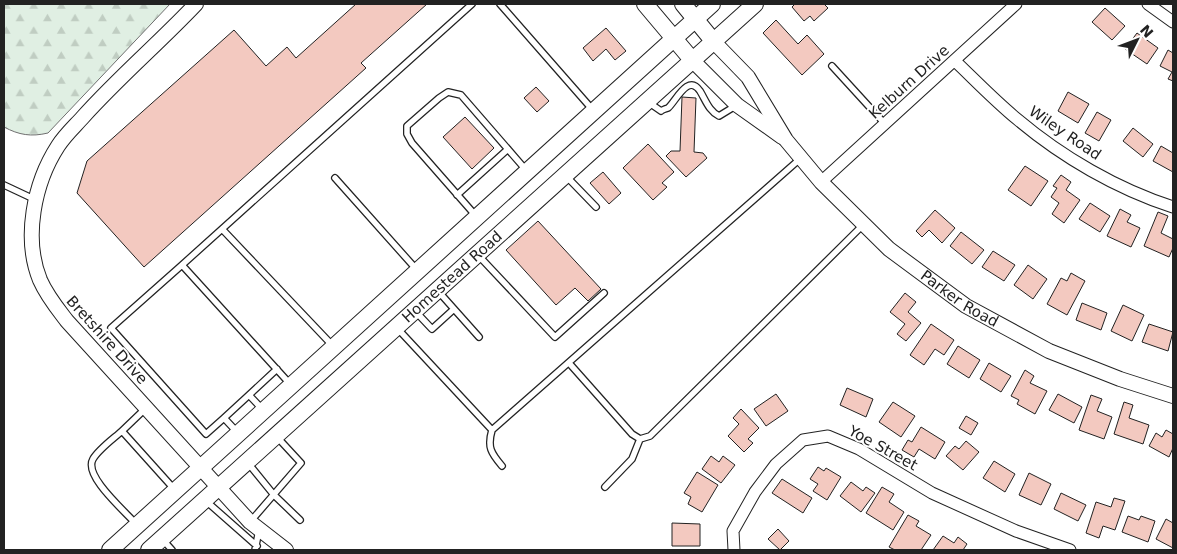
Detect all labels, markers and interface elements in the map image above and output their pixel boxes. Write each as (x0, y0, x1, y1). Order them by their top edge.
north arrow (1112, 15, 1162, 65)
text: N (1137, 22, 1157, 41)
street label: Kelburn Drive (865, 41, 953, 123)
street label: Wiley Road (1025, 102, 1105, 164)
street label: Homestead Road (398, 227, 506, 327)
street label: Parker Road (917, 267, 1002, 331)
street label: Bretshire Drive (63, 292, 151, 388)
street label: Yoe Street (845, 421, 921, 474)

